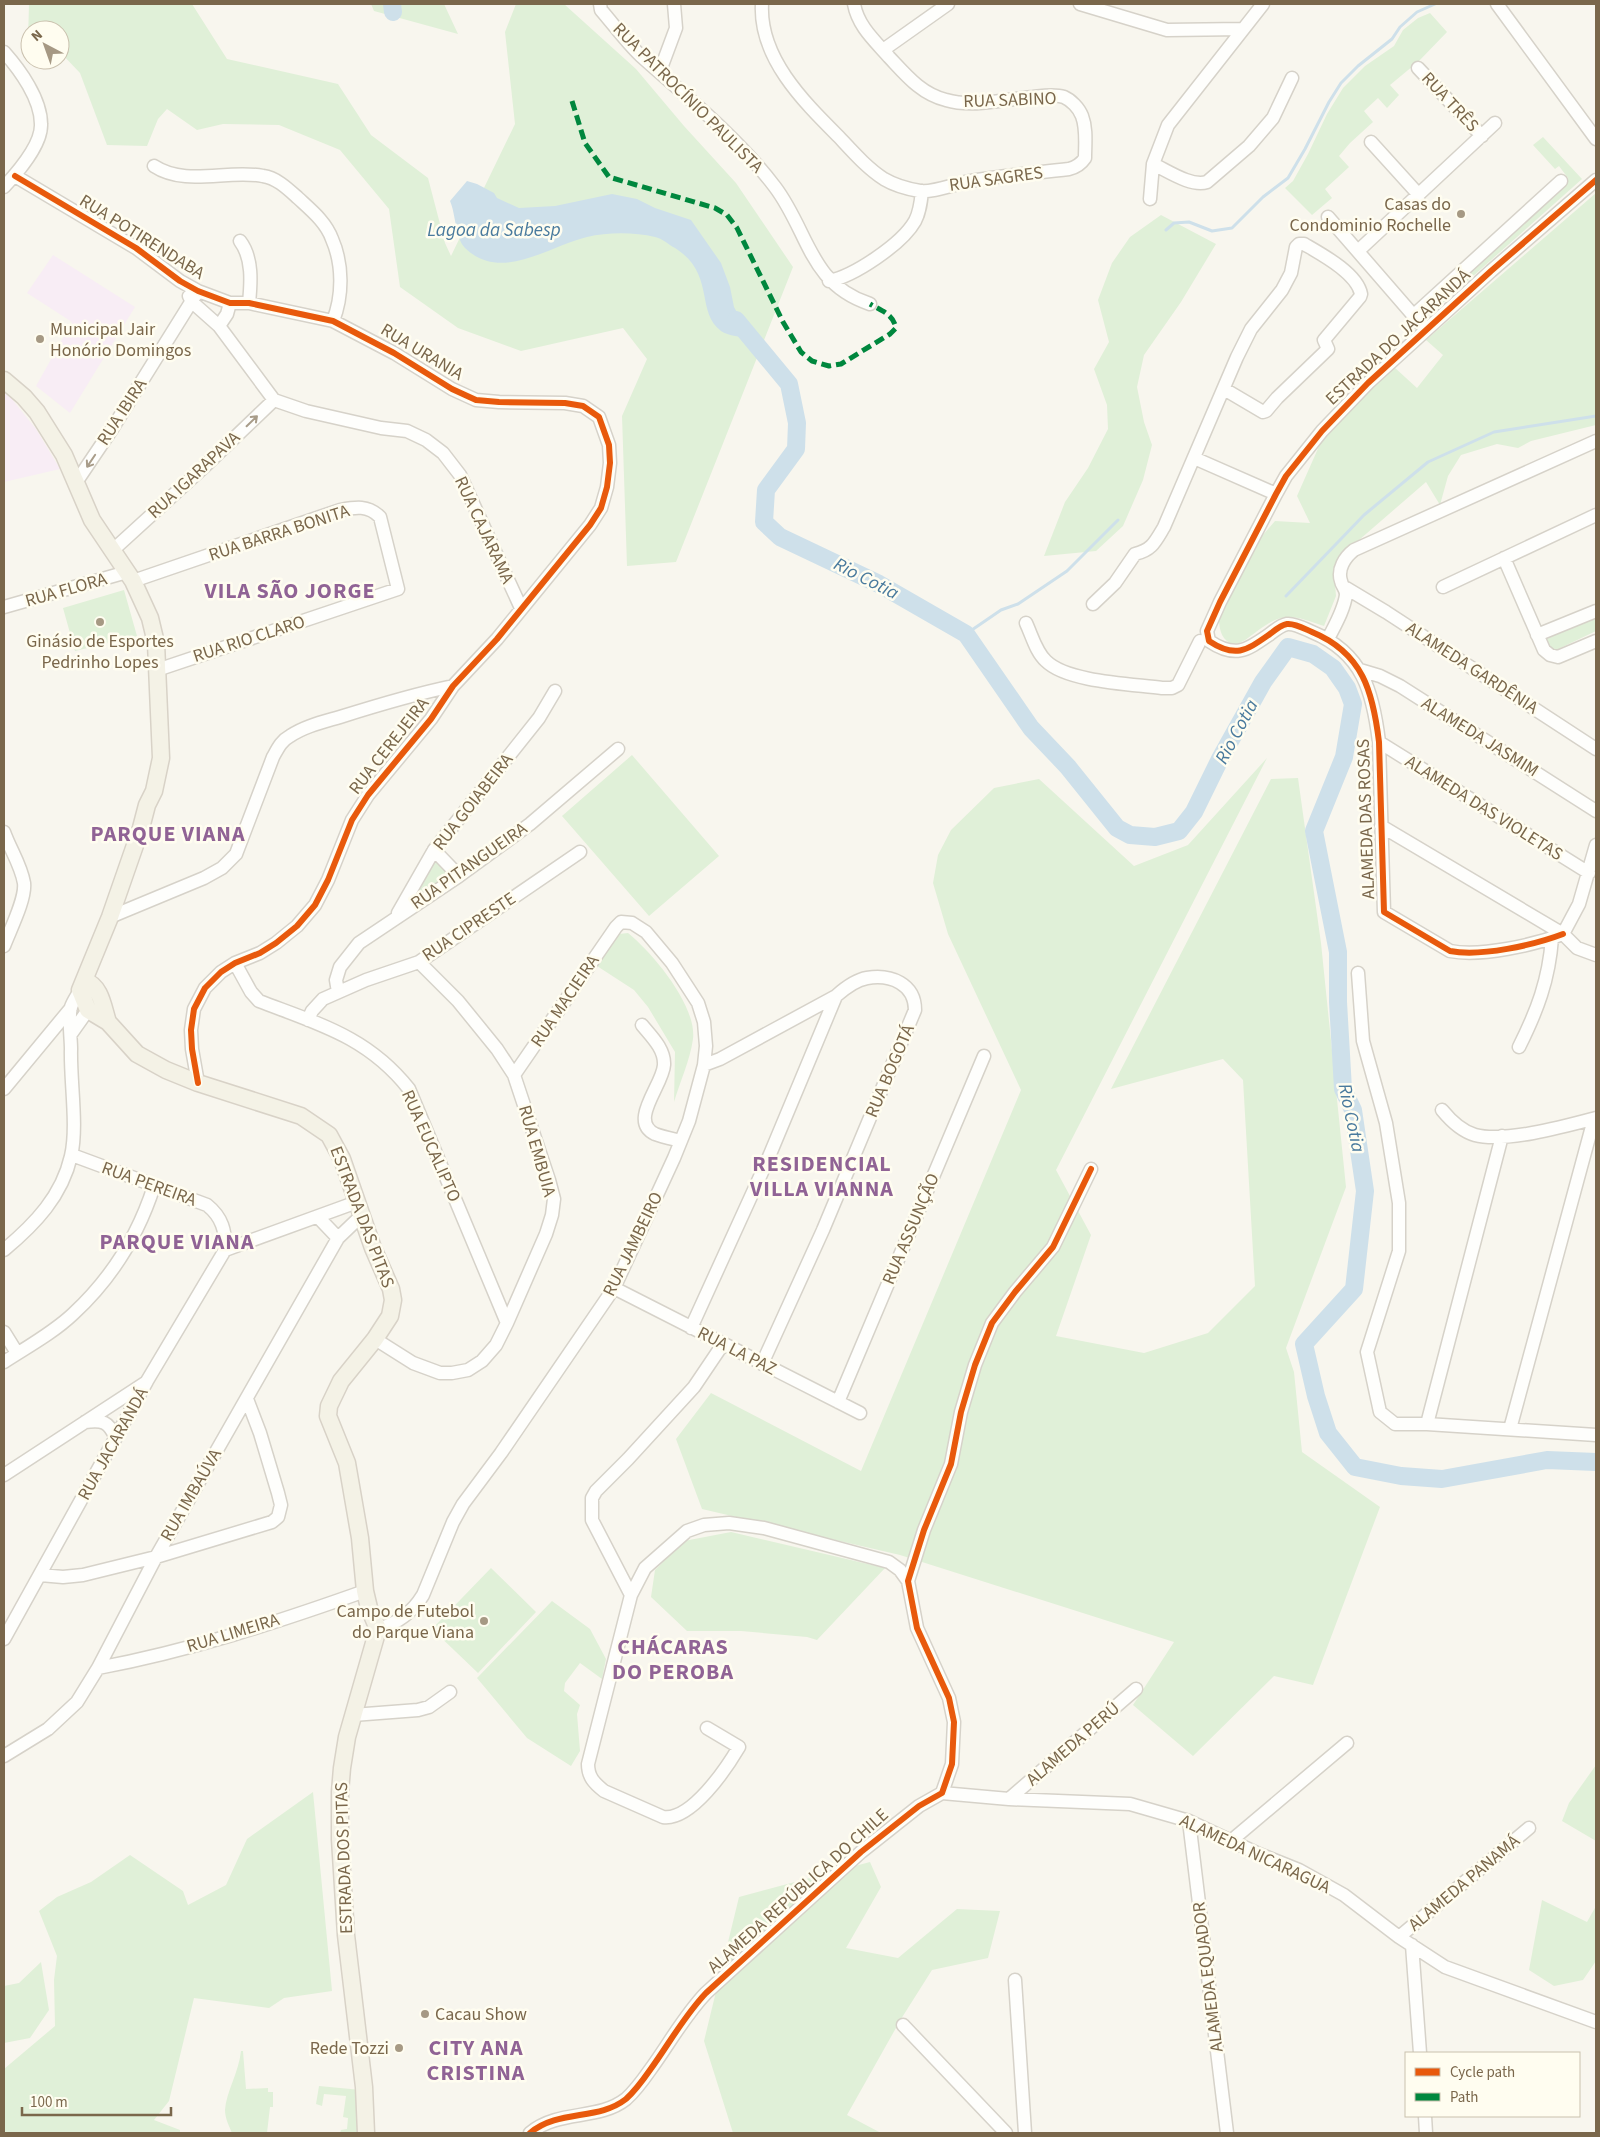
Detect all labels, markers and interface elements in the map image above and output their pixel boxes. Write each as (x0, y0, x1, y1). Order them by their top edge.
street label: RUA PATROCÍNIO PAULISTA (607, 17, 769, 179)
north arrow (20, 20, 70, 70)
text: N (27, 25, 47, 47)
street label: RUA TRÊS (1416, 66, 1484, 138)
street label: RUA SABINO (963, 86, 1057, 114)
street label: RUA SAGRES (947, 160, 1045, 198)
street label: RUA POTIRENDABA (75, 188, 210, 286)
place label: Casas do Condominio Rochelle (1290, 192, 1451, 238)
marker: Casas do Condominio Rochelle (1455, 208, 1467, 220)
water label: Lagoa da Sabesp (427, 217, 561, 244)
street label: ESTRADA DO JACARANDÁ (1320, 263, 1476, 411)
place label: Municipal Jair Honório Domingos (50, 317, 191, 363)
street label: RUA URANIA (376, 317, 468, 387)
marker: Municipal Jair Honório Domingos (34, 333, 46, 345)
street label: RUA IBIRA (91, 374, 153, 450)
one-way arrow (245, 415, 258, 427)
street label: RUA IGARAPAVA (142, 425, 246, 524)
one-way arrow (86, 454, 96, 468)
street label: RUA CAJARAMA (448, 472, 520, 588)
street label: RUA BARRA BONITA (205, 498, 353, 568)
water label: Rio Cotia (829, 551, 903, 607)
street label: RUA FLORA (22, 566, 110, 614)
district label: VILA SÃO JORGE (203, 575, 376, 607)
street label: RUA RIO CLARO (190, 609, 308, 669)
marker: Ginásio de Esportes Pedrinho Lopes (94, 616, 106, 628)
street label: ALAMEDA GARDÊNIA (1401, 616, 1543, 720)
place label: Ginásio de Esportes Pedrinho Lopes (26, 629, 174, 675)
street label: ALAMEDA JASMIM (1417, 691, 1543, 783)
street label: RUA CEREJEIRA (343, 692, 435, 800)
water label: Rio Cotia (1209, 695, 1265, 769)
street label: ALAMEDA DAS ROSAS (1351, 738, 1381, 900)
street label: RUA GOIABEIRA (427, 748, 519, 856)
street label: ALAMEDA DAS VIOLETAS (1400, 749, 1568, 867)
street label: RUA PITANGUEIRA (406, 816, 532, 916)
district label: PARQUE VIANA (90, 818, 246, 850)
street label: RUA CIPRESTE (417, 886, 521, 968)
street label: RUA MACIEIRA (525, 950, 605, 1052)
street label: RUA BOGOTÁ (859, 1020, 921, 1121)
water label: Rio Cotia (1331, 1081, 1371, 1155)
street label: RUA EUCALIPTO (395, 1086, 467, 1206)
street label: RUA EMBUIA (512, 1102, 562, 1200)
street label: ESTRADA DAS PITAS (324, 1143, 400, 1291)
district label: RESIDENCIAL VILLA VIANNA (749, 1148, 894, 1205)
street label: RUA PEREIRA (98, 1155, 200, 1213)
street label: RUA ASSUNÇÃO (876, 1169, 946, 1289)
street label: RUA JAMBEIRO (597, 1188, 669, 1300)
district label: PARQUE VIANA (99, 1226, 255, 1258)
street label: RUA LA PAZ (693, 1320, 781, 1382)
street label: RUA JACARANDÁ (72, 1383, 154, 1505)
street label: RUA IMBAÚVA (154, 1444, 228, 1546)
place label: Campo de Futebol do Parque Viana (336, 1599, 474, 1645)
street label: RUA LIMEIRA (184, 1607, 283, 1659)
marker: Campo de Futebol do Parque Viana (478, 1615, 490, 1627)
district label: CHÁCARAS DO PEROBA (612, 1631, 734, 1688)
street label: ALAMEDA PERÚ (1021, 1696, 1125, 1792)
street label: ESTRADA DOS PITAS (329, 1782, 359, 1934)
street label: ALAMEDA REPÚBLICA DO CHILE (702, 1803, 894, 1979)
street label: ALAMEDA NICARAGUA (1176, 1808, 1335, 1900)
street label: ALAMEDA PANAMÁ (1403, 1829, 1525, 1937)
street label: ALAMEDA EQUADOR (1186, 1901, 1230, 2053)
place label: Cacau Show (435, 2002, 527, 2027)
marker: Cacau Show (419, 2008, 431, 2020)
district label: CITY ANA CRISTINA (427, 2032, 525, 2089)
place label: Rede Tozzi (310, 2036, 389, 2061)
marker: Rede Tozzi (393, 2042, 405, 2054)
legend (1405, 2052, 1580, 2117)
text: Cycle path (1450, 2062, 1515, 2083)
scale bar (22, 2084, 171, 2116)
text: Path (1450, 2087, 1478, 2108)
text: 100 m (30, 2092, 68, 2113)

